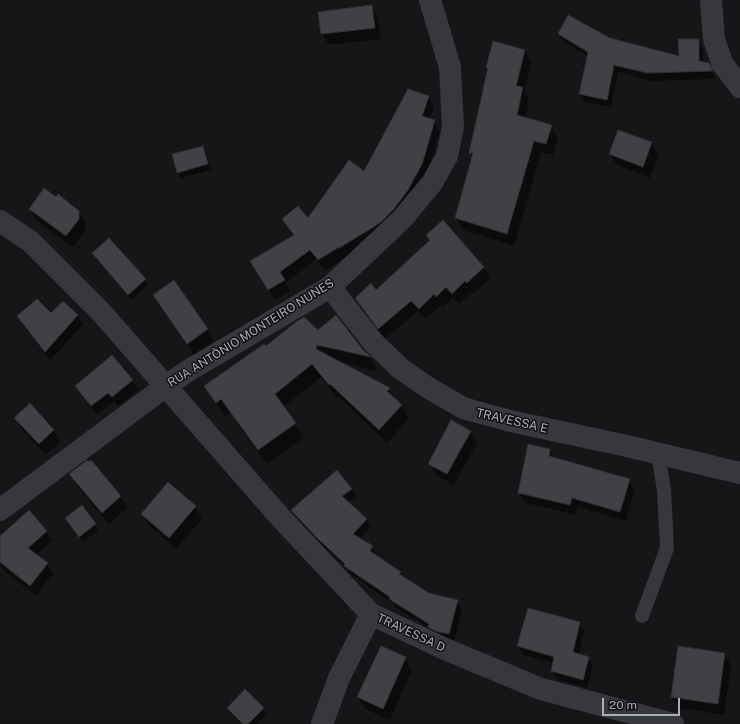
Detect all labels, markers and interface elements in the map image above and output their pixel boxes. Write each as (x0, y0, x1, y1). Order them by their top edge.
street label: RUA ANTÔNIO MONTEIRO NUNES (165, 276, 337, 390)
street label: TRAVESSA E (475, 406, 549, 436)
street label: TRAVESSA D (375, 611, 447, 655)
scale bar (604, 690, 682, 716)
text: 20 m (609, 698, 637, 712)

